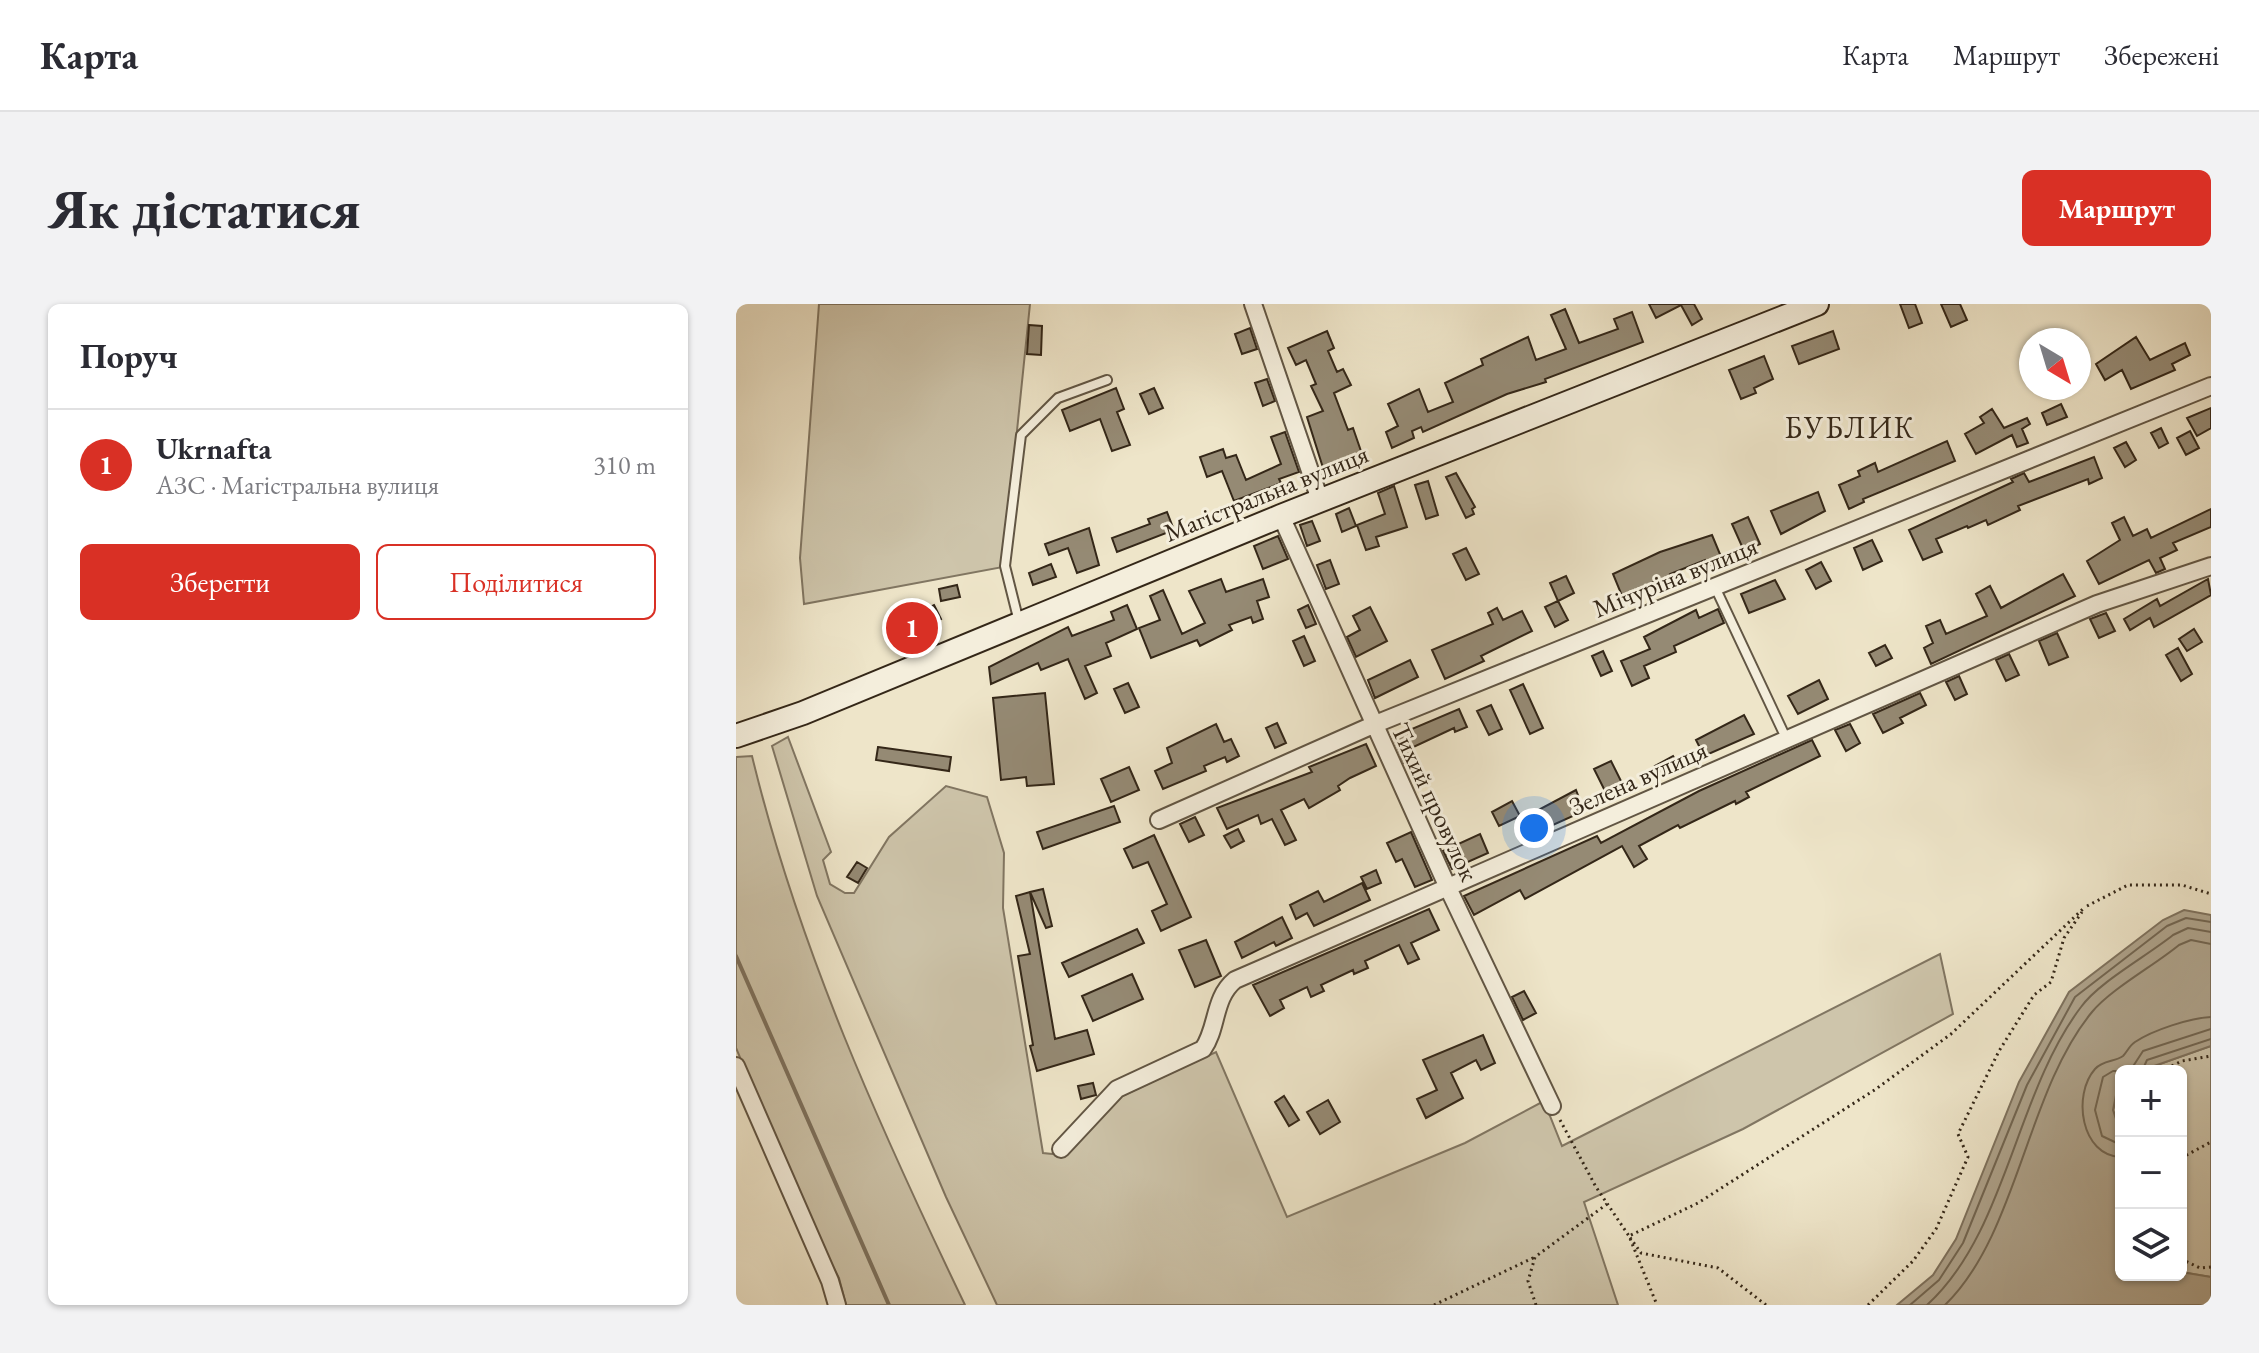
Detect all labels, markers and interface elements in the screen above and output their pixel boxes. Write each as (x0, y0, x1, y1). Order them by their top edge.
text: Карта (40, 31, 138, 80)
text: Карта (1842, 37, 1909, 73)
text: Маршрут (1953, 37, 2060, 73)
text: Збережені (2104, 37, 2219, 73)
button: Маршрут (2022, 170, 2211, 246)
text: Як дістатися (48, 172, 361, 245)
north arrow (2019, 328, 2091, 400)
text: Поруч (80, 334, 178, 378)
district label: БУБЛИК (1785, 408, 1915, 447)
text: Ukrnafta (156, 429, 272, 468)
street label: Магістральна вулиця (1159, 436, 1373, 550)
text: 1 (99, 448, 113, 482)
text: 310 m (593, 448, 656, 482)
text: АЗС · Магістральна вулиця (156, 468, 439, 502)
street label: Мічуріна вулиця (1588, 529, 1762, 625)
button: Зберегти (80, 544, 360, 620)
button: Поділитися (376, 544, 656, 620)
pin: 1 (886, 598, 938, 658)
street label: Тихий провулок (1383, 717, 1487, 887)
street label: Зелена вулиця (1564, 732, 1712, 824)
your location (1514, 808, 1554, 848)
map controls (2115, 1065, 2187, 1281)
button: + (2115, 1065, 2187, 1137)
button: − (2115, 1137, 2187, 1209)
button: layers (2115, 1209, 2187, 1281)

